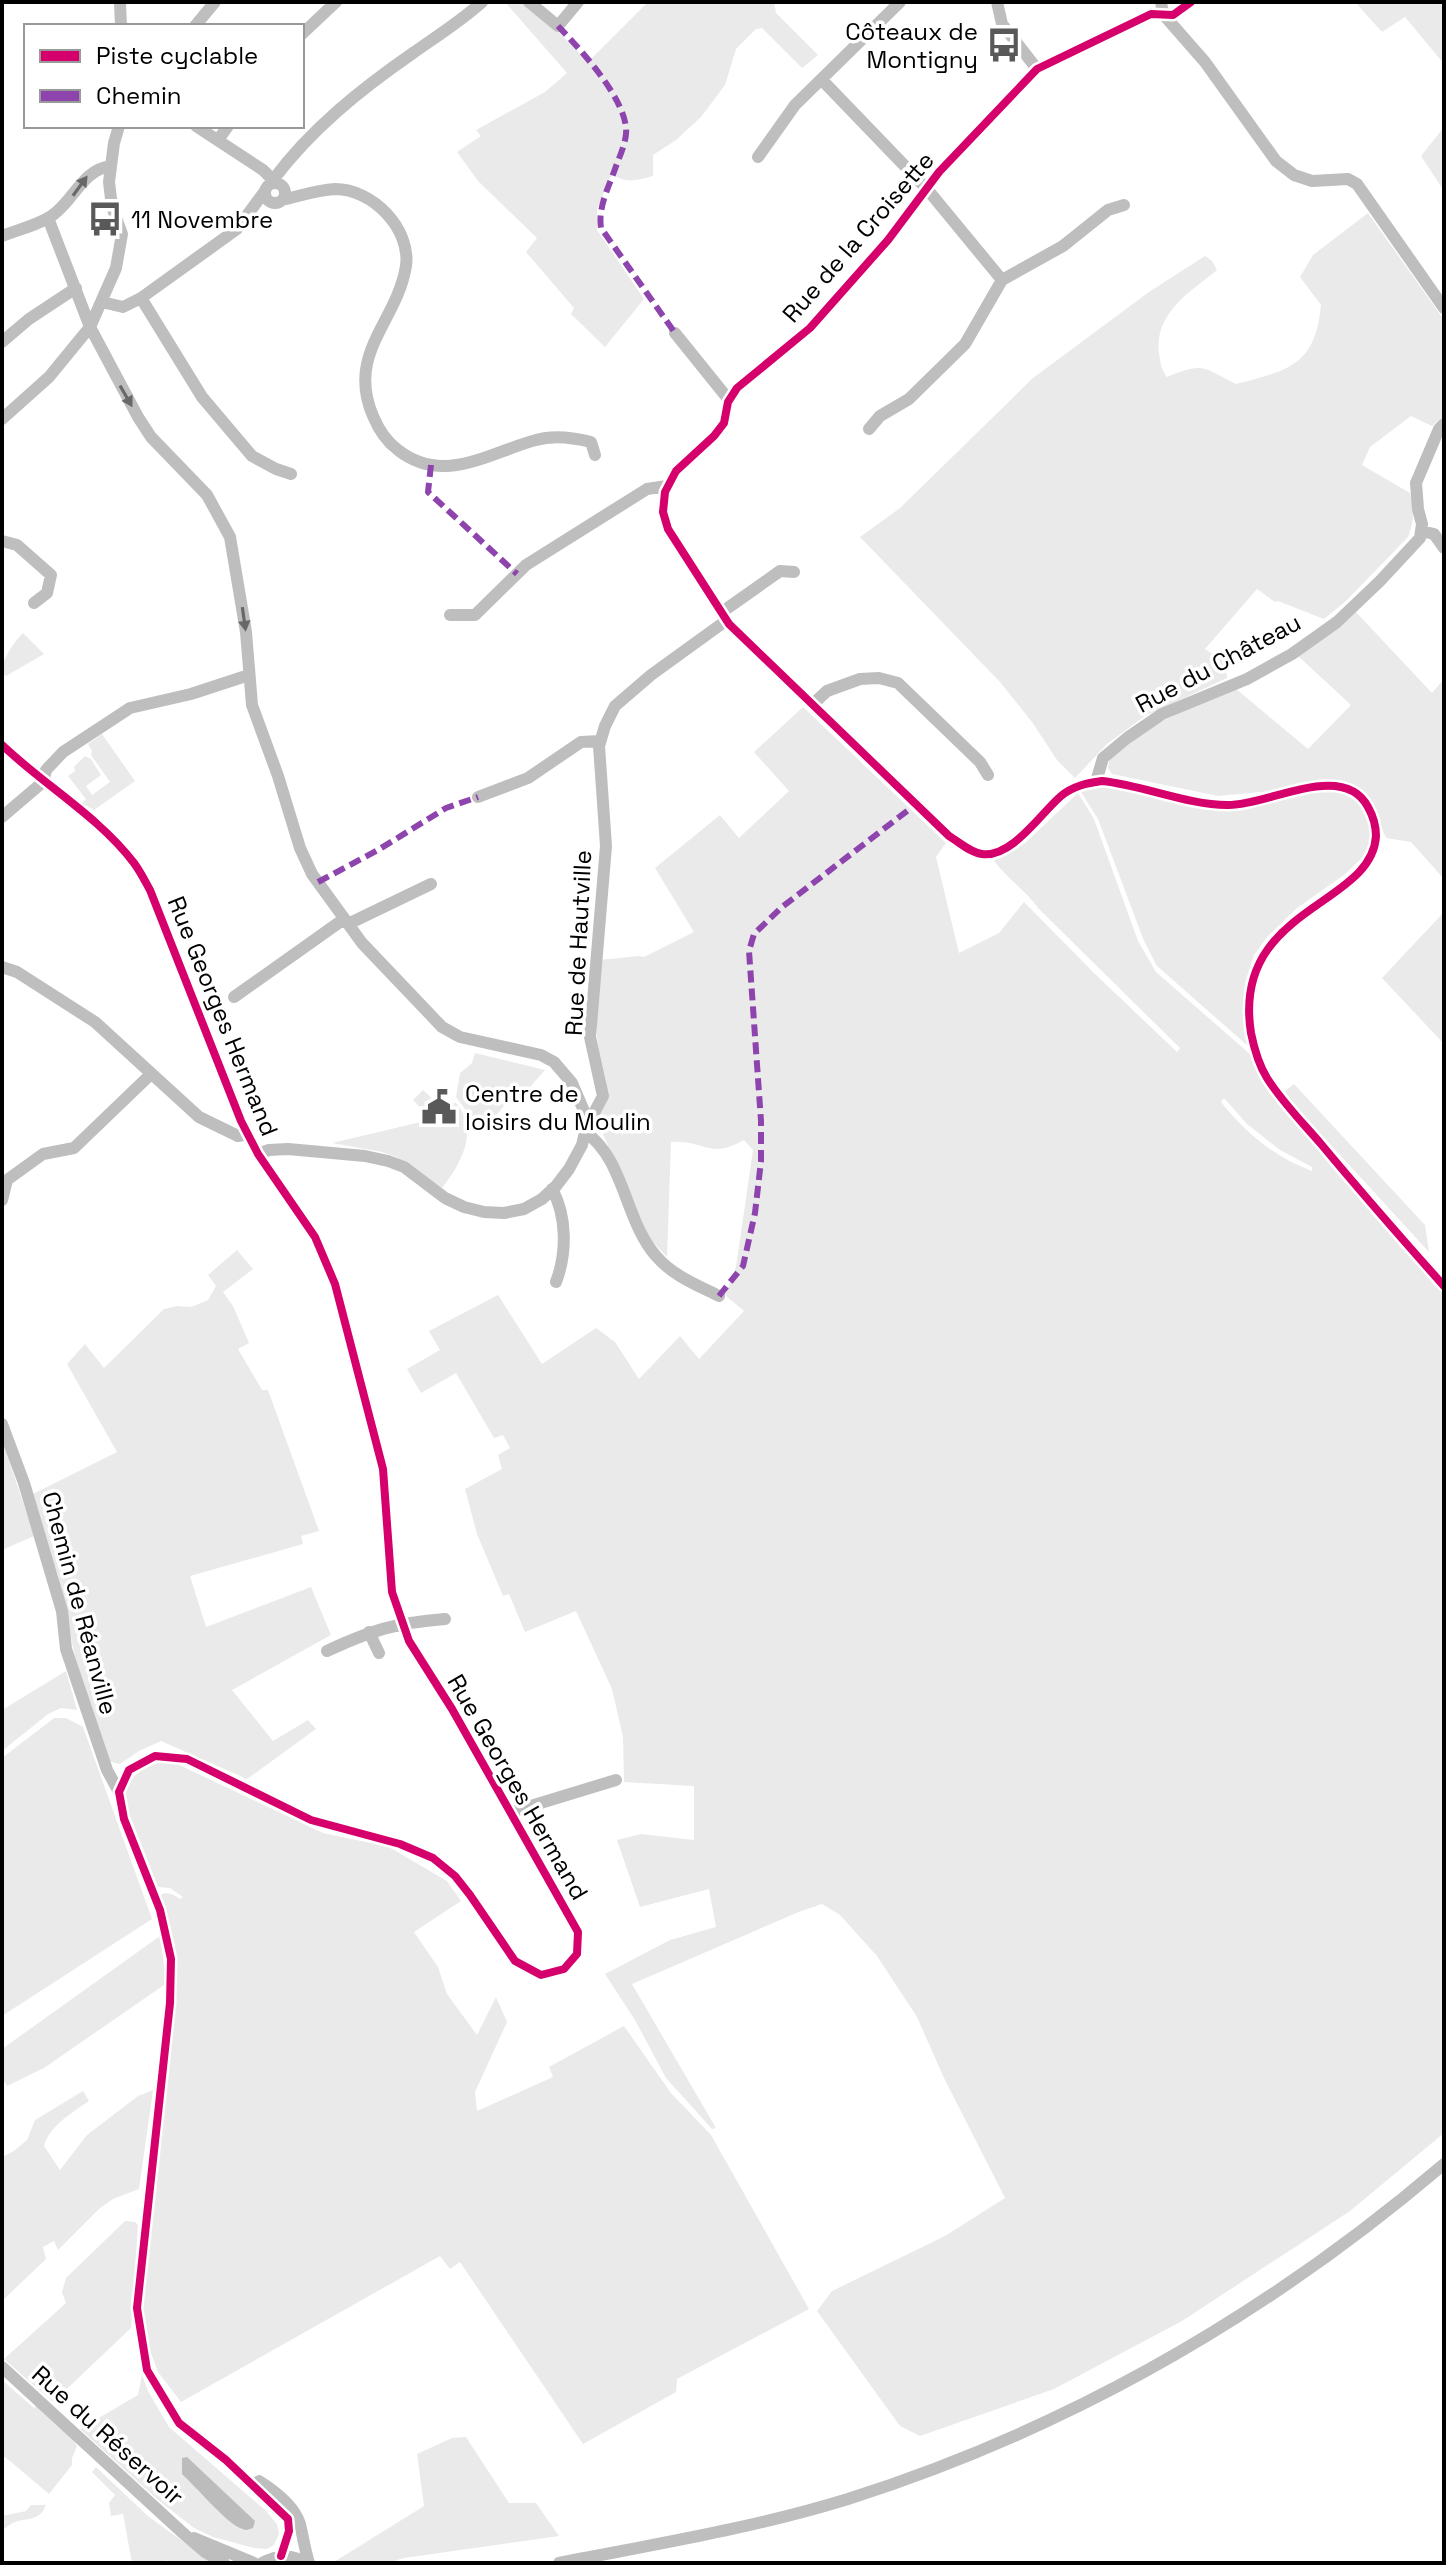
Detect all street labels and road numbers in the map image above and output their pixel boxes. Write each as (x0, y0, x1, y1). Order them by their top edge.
street label: Rue de la Croisette (775, 145, 941, 329)
street label: Rue du Château (1130, 606, 1306, 720)
street label: Rue de Hautville (558, 849, 598, 1037)
street label: Rue Georges Hermand (161, 892, 285, 1140)
street label: Chemin de Réanville (35, 1488, 125, 1718)
street label: Rue Georges Hermand (441, 1669, 595, 1905)
street label: Rue du Réservoir (26, 2359, 190, 2511)

